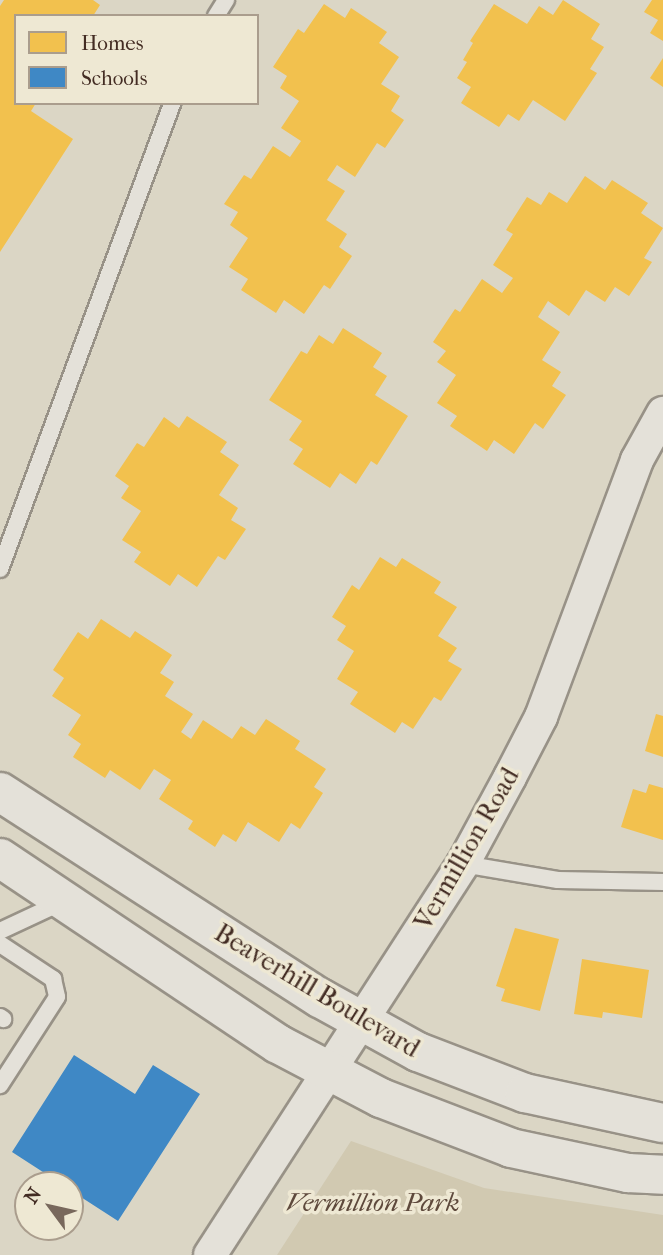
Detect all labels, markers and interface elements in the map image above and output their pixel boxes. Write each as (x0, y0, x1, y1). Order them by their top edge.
legend (14, 14, 259, 105)
text: Homes (81, 31, 143, 55)
text: Schools (81, 66, 147, 90)
street label: Vermillion Road (408, 762, 526, 936)
street label: Beaverhill Boulevard (209, 917, 425, 1065)
north arrow (14, 1171, 84, 1241)
text: N (20, 1184, 46, 1208)
park label: Vermillion Park (286, 1187, 460, 1219)

